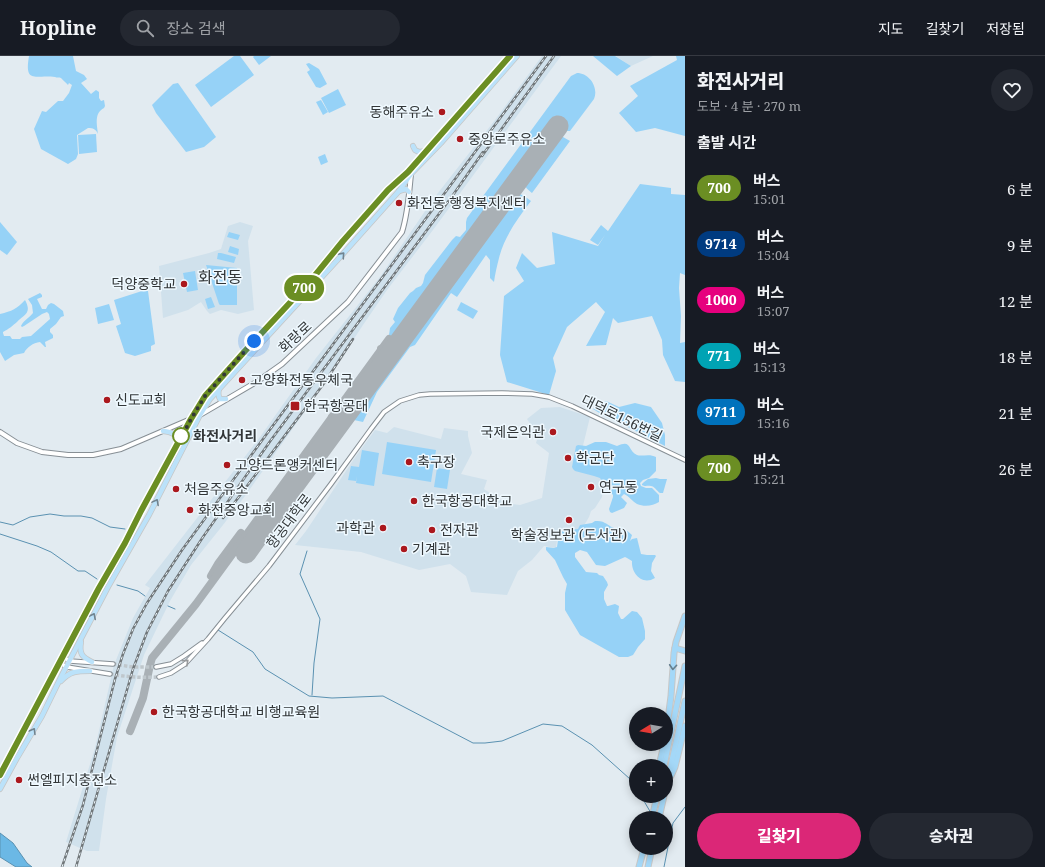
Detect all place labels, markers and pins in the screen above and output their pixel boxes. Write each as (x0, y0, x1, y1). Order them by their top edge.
place label: 동해주유소 (370, 102, 434, 121)
marker: 동해주유소 (437, 107, 447, 117)
place label: 중앙로주유소 (468, 129, 545, 148)
marker: 중앙로주유소 (455, 134, 465, 144)
place label: 화전동 행정복지센터 (407, 193, 527, 212)
marker: 화전동 행정복지센터 (394, 198, 404, 208)
place label: 덕양중학교 (112, 274, 176, 293)
marker: 덕양중학교 (179, 279, 189, 289)
place label: 고양화전동우체국 (250, 370, 353, 389)
marker: 고양화전동우체국 (237, 375, 247, 385)
place label: 신도교회 (115, 390, 167, 409)
marker: 신도교회 (102, 395, 112, 405)
place label: 한국항공대 (304, 396, 368, 415)
marker: 한국항공대 (289, 400, 301, 412)
place label: 국제은익관 (481, 422, 545, 441)
place label: 화전사거리 (193, 426, 257, 445)
marker: 화전사거리 (172, 427, 190, 445)
marker: 국제은익관 (548, 427, 558, 437)
place label: 학군단 (576, 448, 615, 467)
place label: 축구장 (417, 452, 456, 471)
marker: 학군단 (563, 453, 573, 463)
place label: 고양드론앵커센터 (235, 455, 338, 474)
marker: 축구장 (404, 457, 414, 467)
marker: 고양드론앵커센터 (222, 460, 232, 470)
place label: 연구동 (599, 477, 638, 496)
place label: 처음주유소 (184, 479, 249, 498)
marker: 연구동 (586, 482, 596, 492)
marker: 처음주유소 (171, 484, 181, 494)
place label: 한국항공대학교 (422, 491, 512, 510)
marker: 한국항공대학교 (409, 496, 419, 506)
place label: 화전중앙교회 (198, 500, 275, 519)
marker: 화전중앙교회 (185, 505, 195, 515)
marker: 학술정보관 (도서관) (564, 515, 574, 525)
place label: 과학관 (336, 518, 375, 537)
place label: 전자관 (440, 520, 479, 539)
marker: 과학관 (378, 523, 388, 533)
marker: 전자관 (427, 525, 437, 535)
place label: 학술정보관 (도서관) (511, 525, 627, 544)
place label: 기계관 (412, 539, 451, 558)
marker: 기계관 (399, 544, 409, 554)
place label: 한국항공대학교 비행교육원 (162, 702, 320, 721)
marker: 한국항공대학교 비행교육원 (149, 707, 159, 717)
place label: 썬엘피지충전소 (27, 770, 117, 789)
marker: 썬엘피지충전소 (14, 775, 24, 785)

